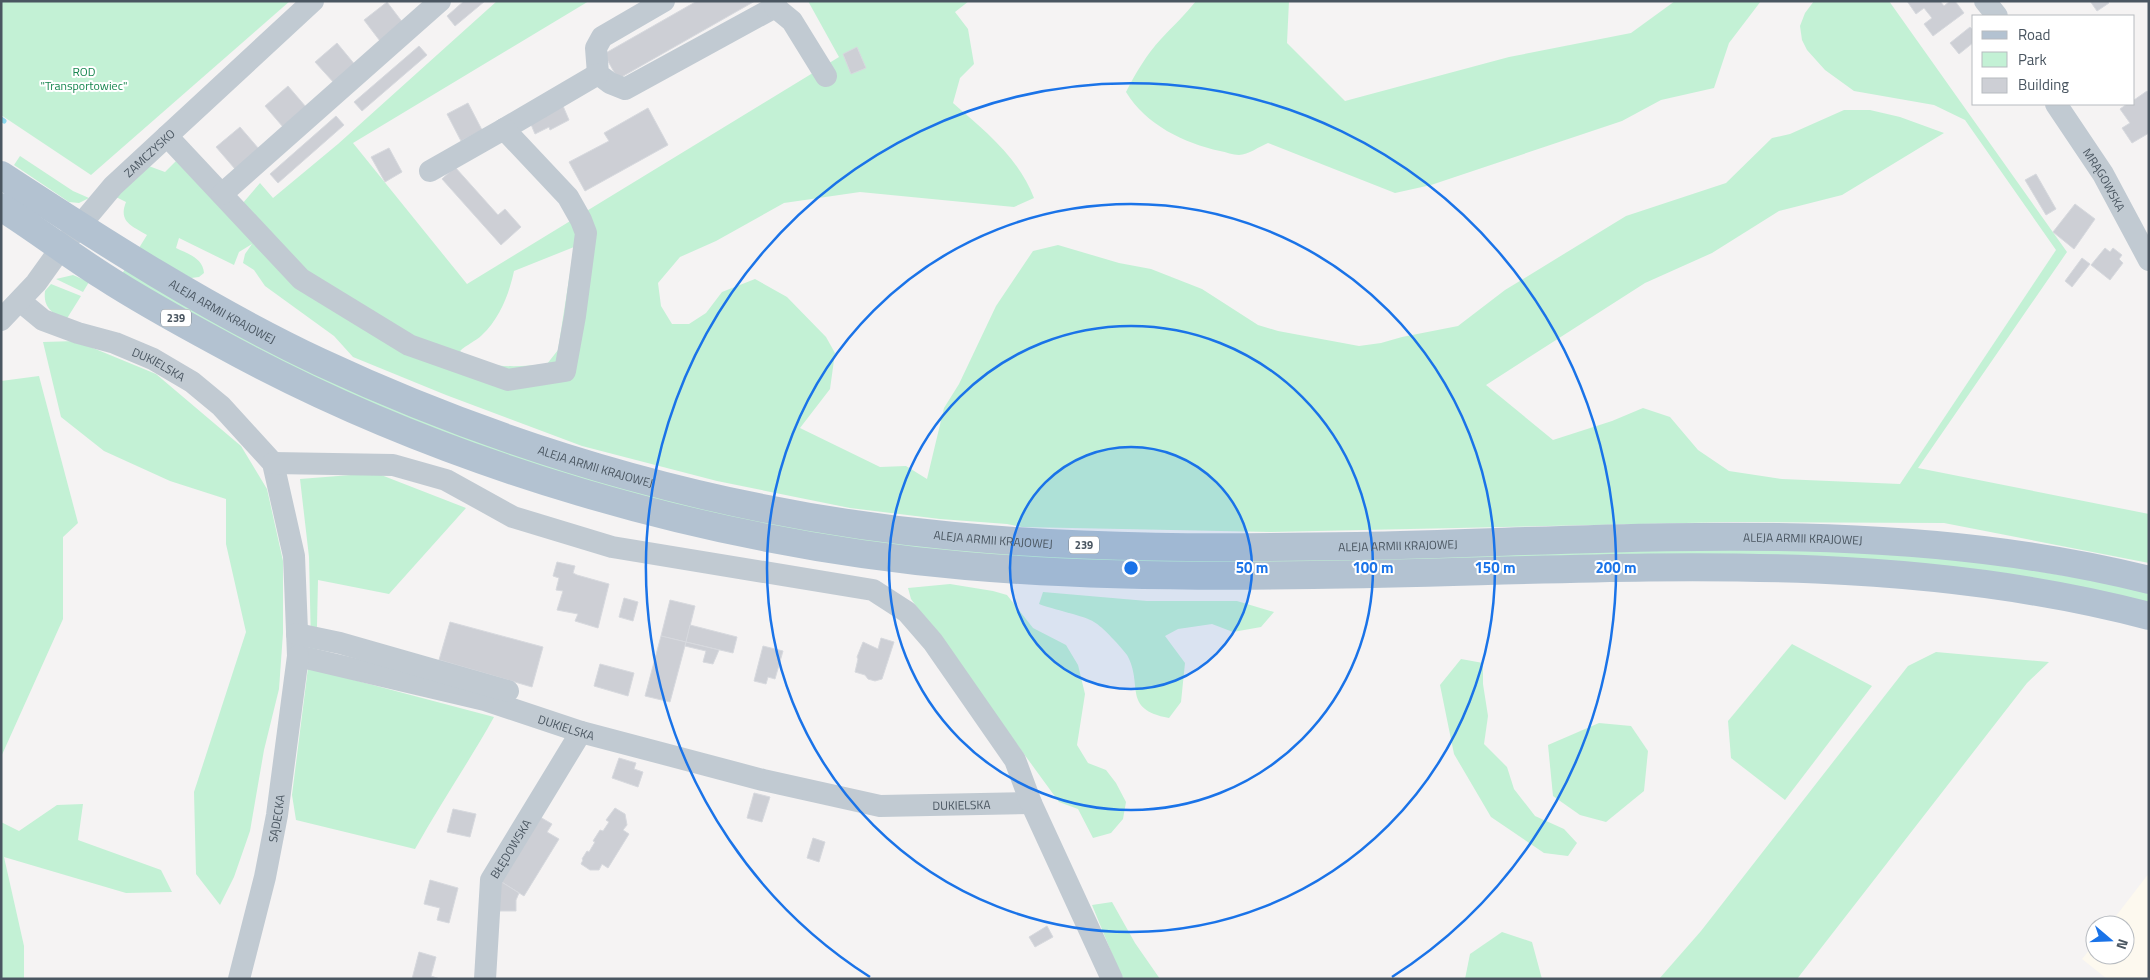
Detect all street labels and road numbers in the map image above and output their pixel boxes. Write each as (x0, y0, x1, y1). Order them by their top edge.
street label: ZAMCZYSKO (119, 124, 179, 181)
street label: MRĄGOWSKA (2079, 144, 2131, 215)
street label: ALEJA ARMII KRAJOWEJ (166, 274, 279, 348)
road number: 239 (161, 310, 191, 326)
street label: DUKIELSKA (129, 342, 189, 386)
street label: ALEJA ARMII KRAJOWEJ (536, 440, 655, 492)
street label: ALEJA ARMII KRAJOWEJ (933, 525, 1053, 553)
street label: ALEJA ARMII KRAJOWEJ (1743, 527, 1863, 549)
street label: ALEJA ARMII KRAJOWEJ (1338, 534, 1458, 556)
road number: 239 (1069, 536, 1099, 554)
street label: DUKIELSKA (536, 709, 597, 745)
street label: SĄDECKA (262, 793, 289, 844)
street label: DUKIELSKA (932, 794, 991, 814)
street label: BŁĘDOWSKA (485, 815, 536, 882)

